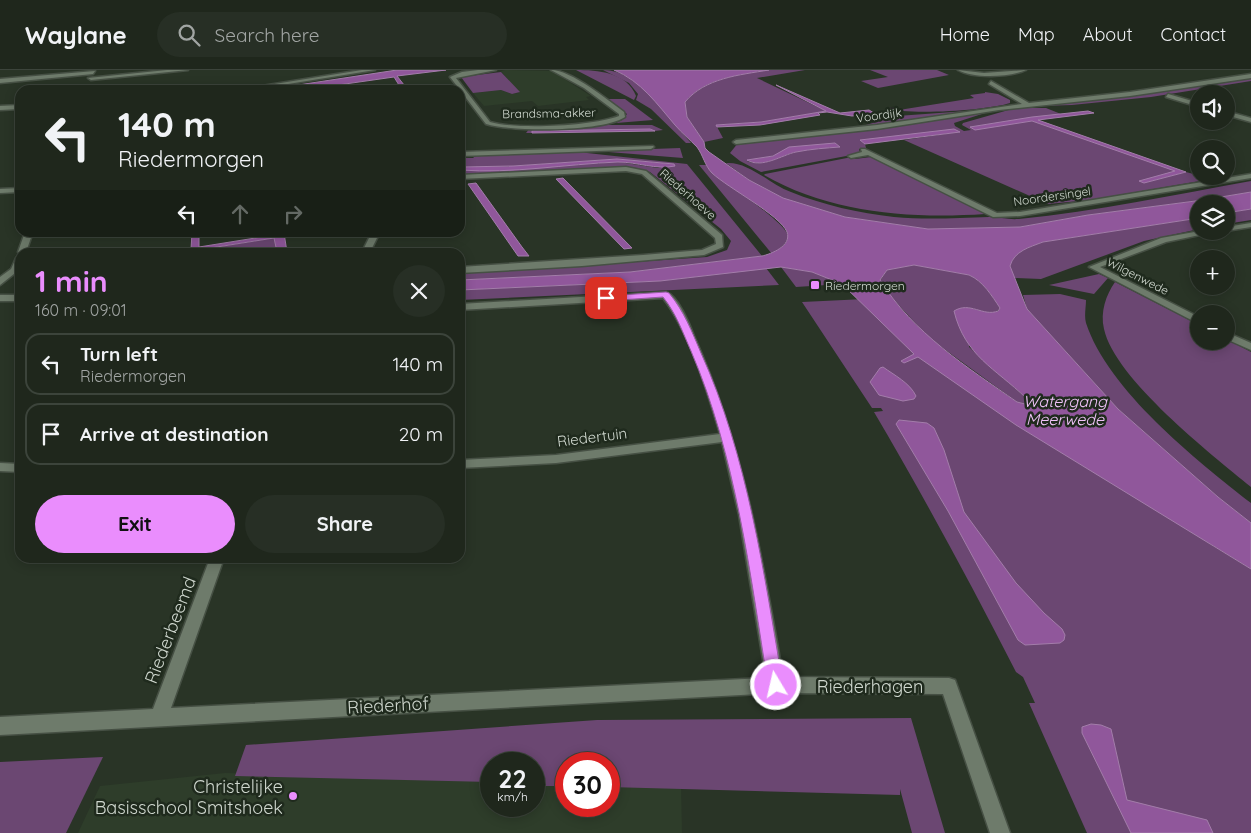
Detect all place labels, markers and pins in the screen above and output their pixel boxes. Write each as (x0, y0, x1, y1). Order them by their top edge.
pin (585, 277, 627, 319)
place label: Riedermorgen (825, 278, 905, 293)
marker: Riedermorgen (809, 279, 821, 291)
place label: Christelijke Basisschool Smitshoek (95, 775, 283, 819)
marker: Christelijke Basisschool Smitshoek (287, 790, 299, 802)

